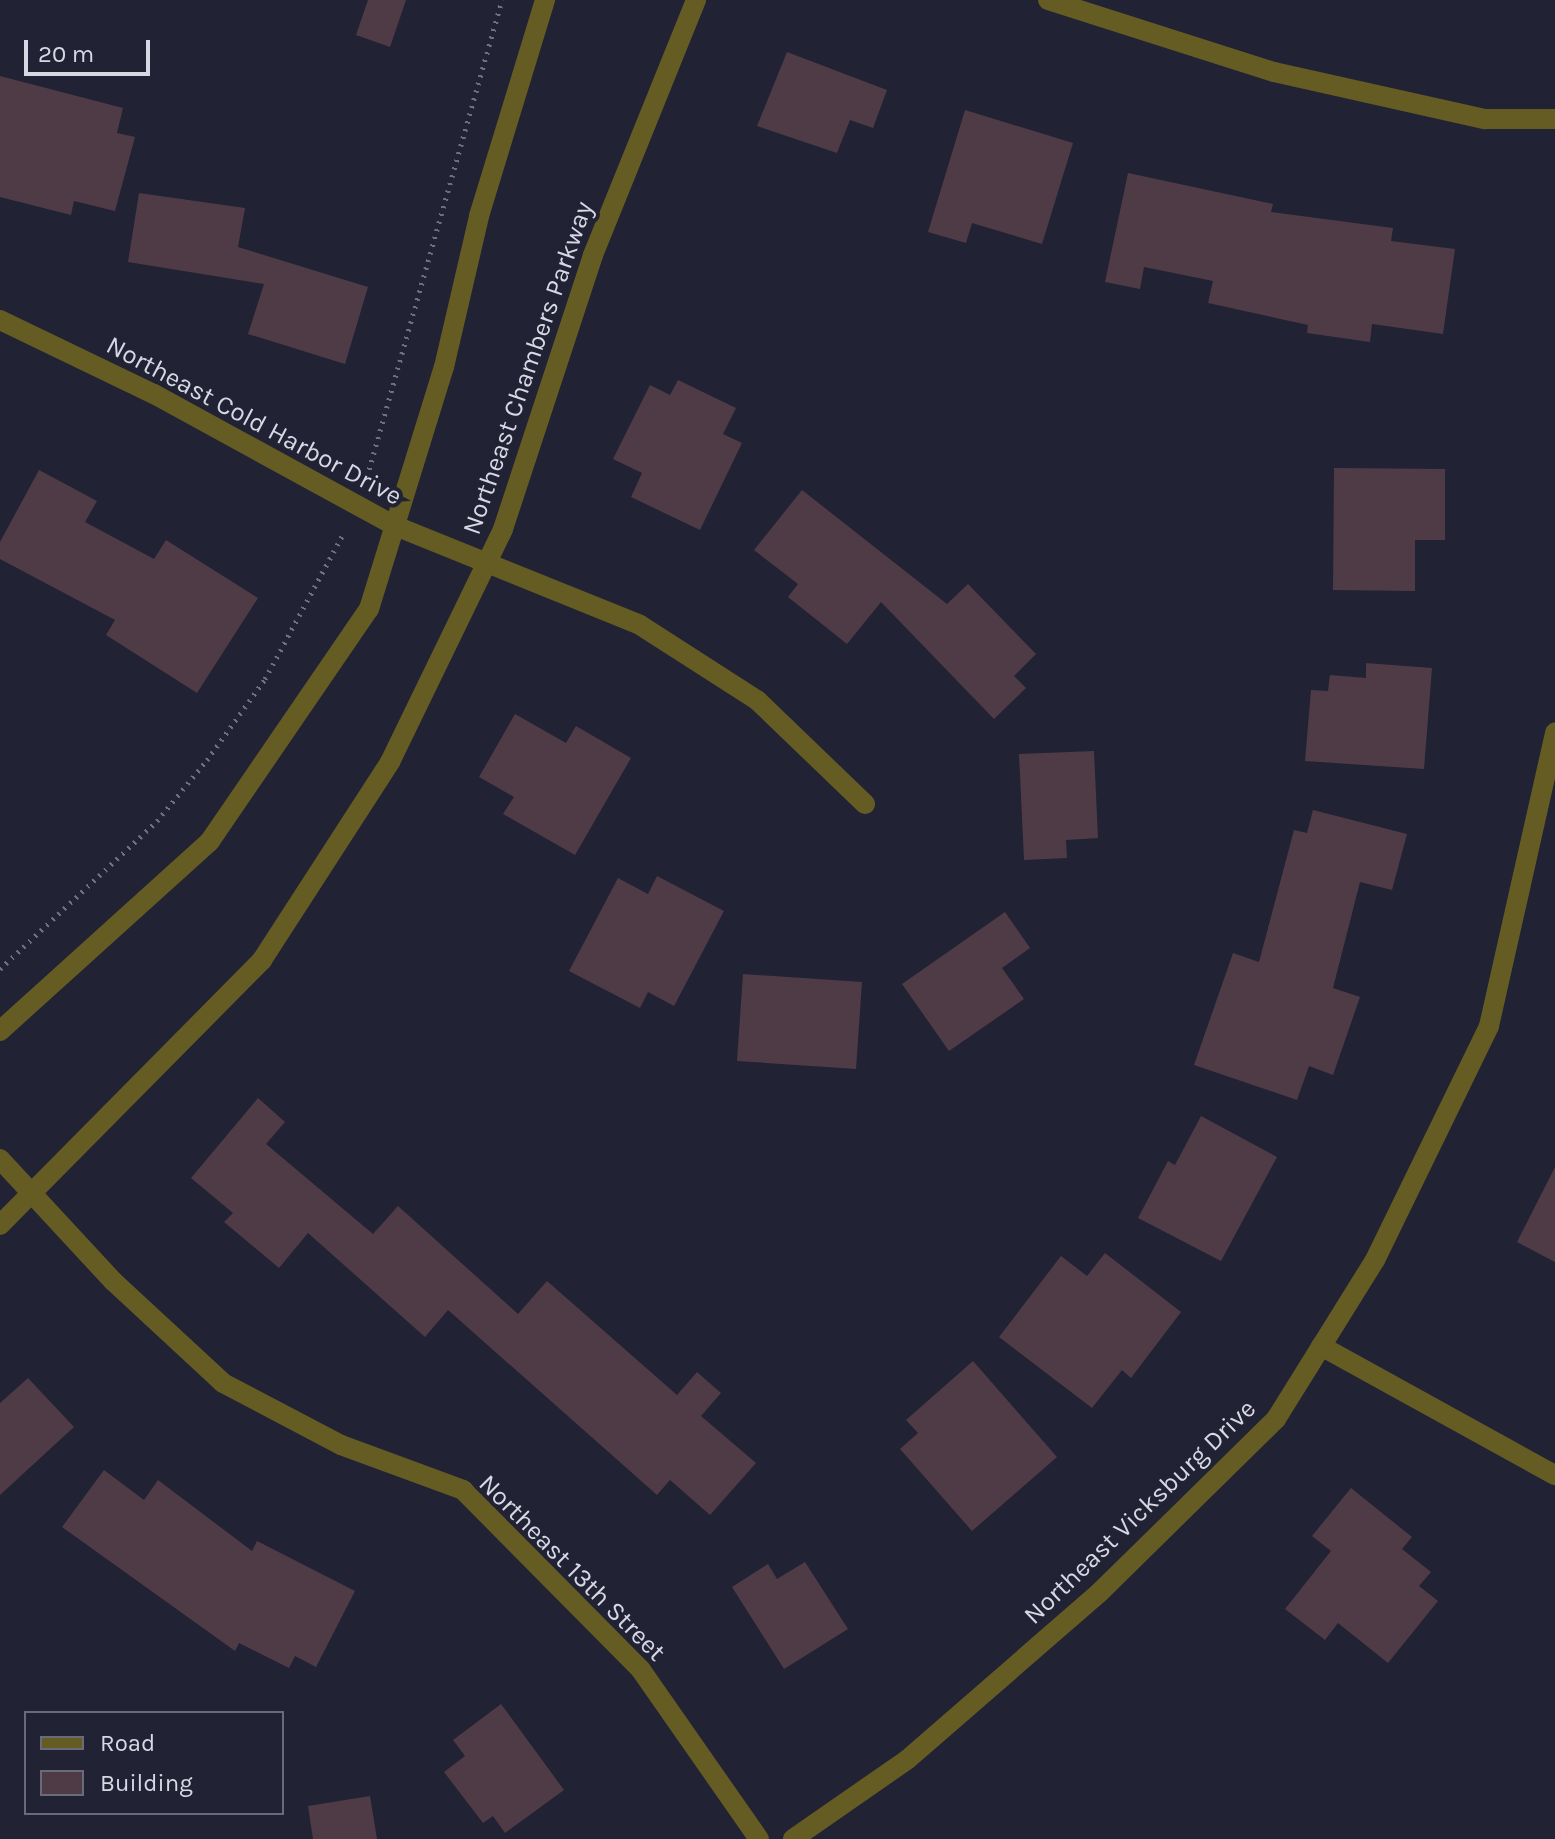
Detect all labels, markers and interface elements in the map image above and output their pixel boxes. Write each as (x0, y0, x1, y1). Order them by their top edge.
scale bar (28, 24, 154, 74)
text: 20 m (38, 40, 94, 68)
street label: Northeast Chambers Parkway (456, 197, 600, 539)
street label: Northeast Cold Harbor Drive (101, 330, 407, 512)
street label: Northeast Vicksburg Drive (1018, 1393, 1262, 1631)
street label: Northeast 13th Street (472, 1468, 672, 1668)
legend (24, 1711, 284, 1815)
text: Road (100, 1729, 155, 1757)
text: Building (100, 1769, 193, 1797)

